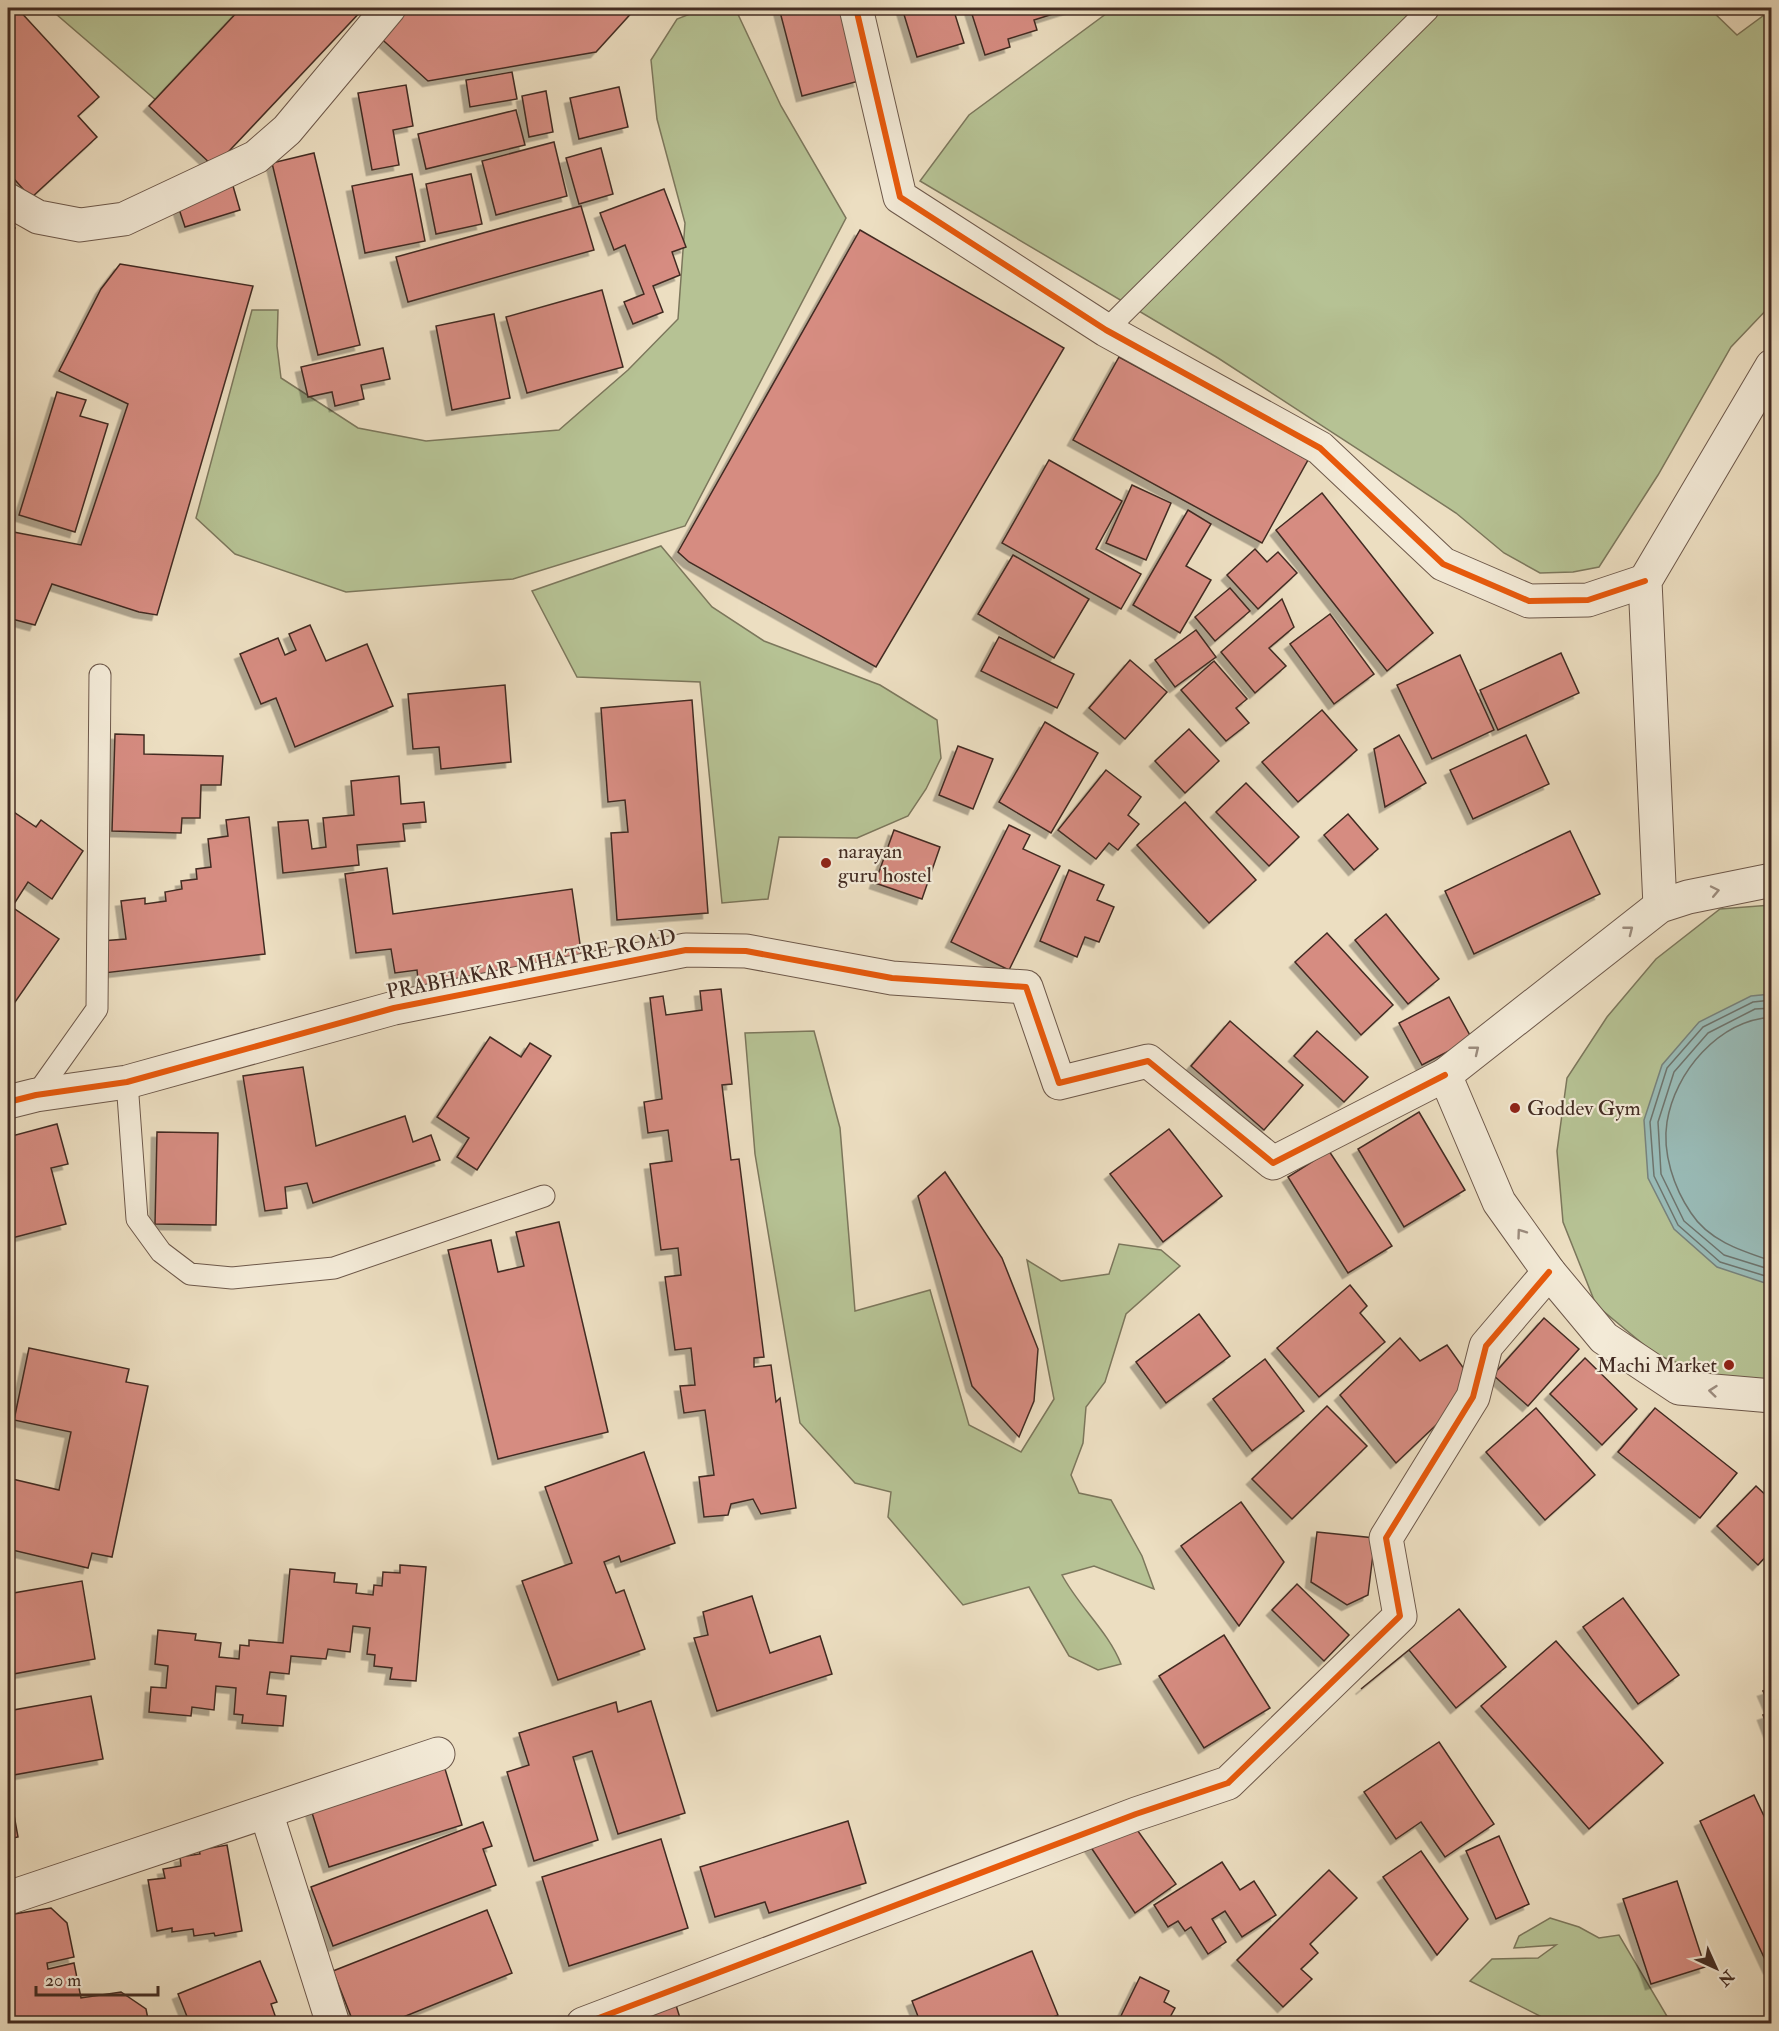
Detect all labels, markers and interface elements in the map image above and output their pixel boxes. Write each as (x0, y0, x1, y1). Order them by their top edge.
place label: narayan guru hostel (838, 838, 932, 889)
marker: narayan guru hostel (819, 856, 833, 870)
one-way arrow (1710, 886, 1720, 899)
street label: PRABHAKAR MHATRE ROAD (384, 923, 678, 1006)
one-way arrow (1622, 926, 1633, 937)
one-way arrow (1469, 1047, 1480, 1058)
place label: Goddev Gym (1527, 1095, 1641, 1122)
marker: Goddev Gym (1508, 1101, 1522, 1115)
one-way arrow (1517, 1229, 1528, 1240)
place label: Machi Market (1597, 1352, 1717, 1379)
marker: Machi Market (1722, 1358, 1736, 1372)
one-way arrow (1709, 1385, 1718, 1398)
north arrow (1686, 1938, 1746, 1998)
scale bar (36, 1959, 158, 1997)
text: N (1713, 1965, 1739, 1991)
text: 20 m (45, 1969, 81, 1992)

